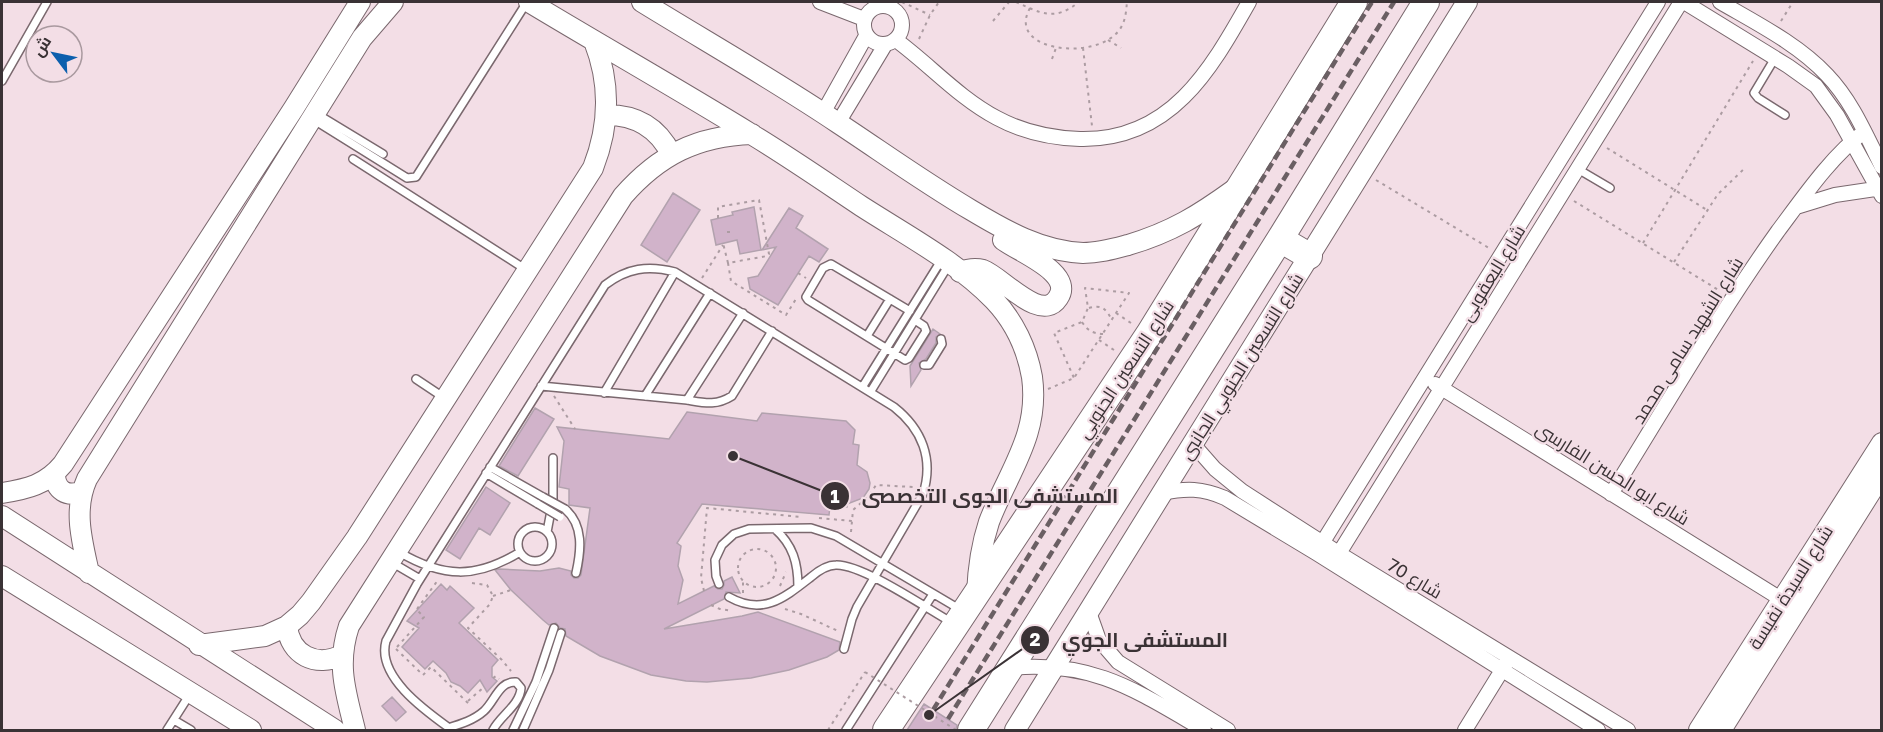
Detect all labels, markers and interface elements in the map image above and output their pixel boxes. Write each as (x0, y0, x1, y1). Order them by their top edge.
north arrow (24, 24, 84, 84)
text: ش (27, 32, 55, 60)
street label: شارع اليعقوبى (1455, 221, 1531, 326)
street label: شارع الشهيد سامى محمد (1627, 253, 1749, 428)
street label: شارع التسعين الجنوبي الجانبى (1174, 269, 1311, 466)
street label: شارع التسعين الجنوبي (1072, 296, 1181, 445)
street label: شارع ابو الحسن الفارسى (1531, 417, 1694, 531)
callout: المستشفى الجوى التخصصى (820, 477, 1130, 515)
text: المستشفى الجوى التخصصى (862, 483, 1118, 508)
text: 1 (830, 485, 840, 507)
street label: شارع السيدة نفيسة (1743, 521, 1839, 654)
street label: شارع 70 (1383, 553, 1446, 605)
callout: المستشفى الجوي (1020, 621, 1240, 659)
text: المستشفى الجوي (1062, 627, 1228, 656)
text: 2 (1030, 628, 1041, 650)

